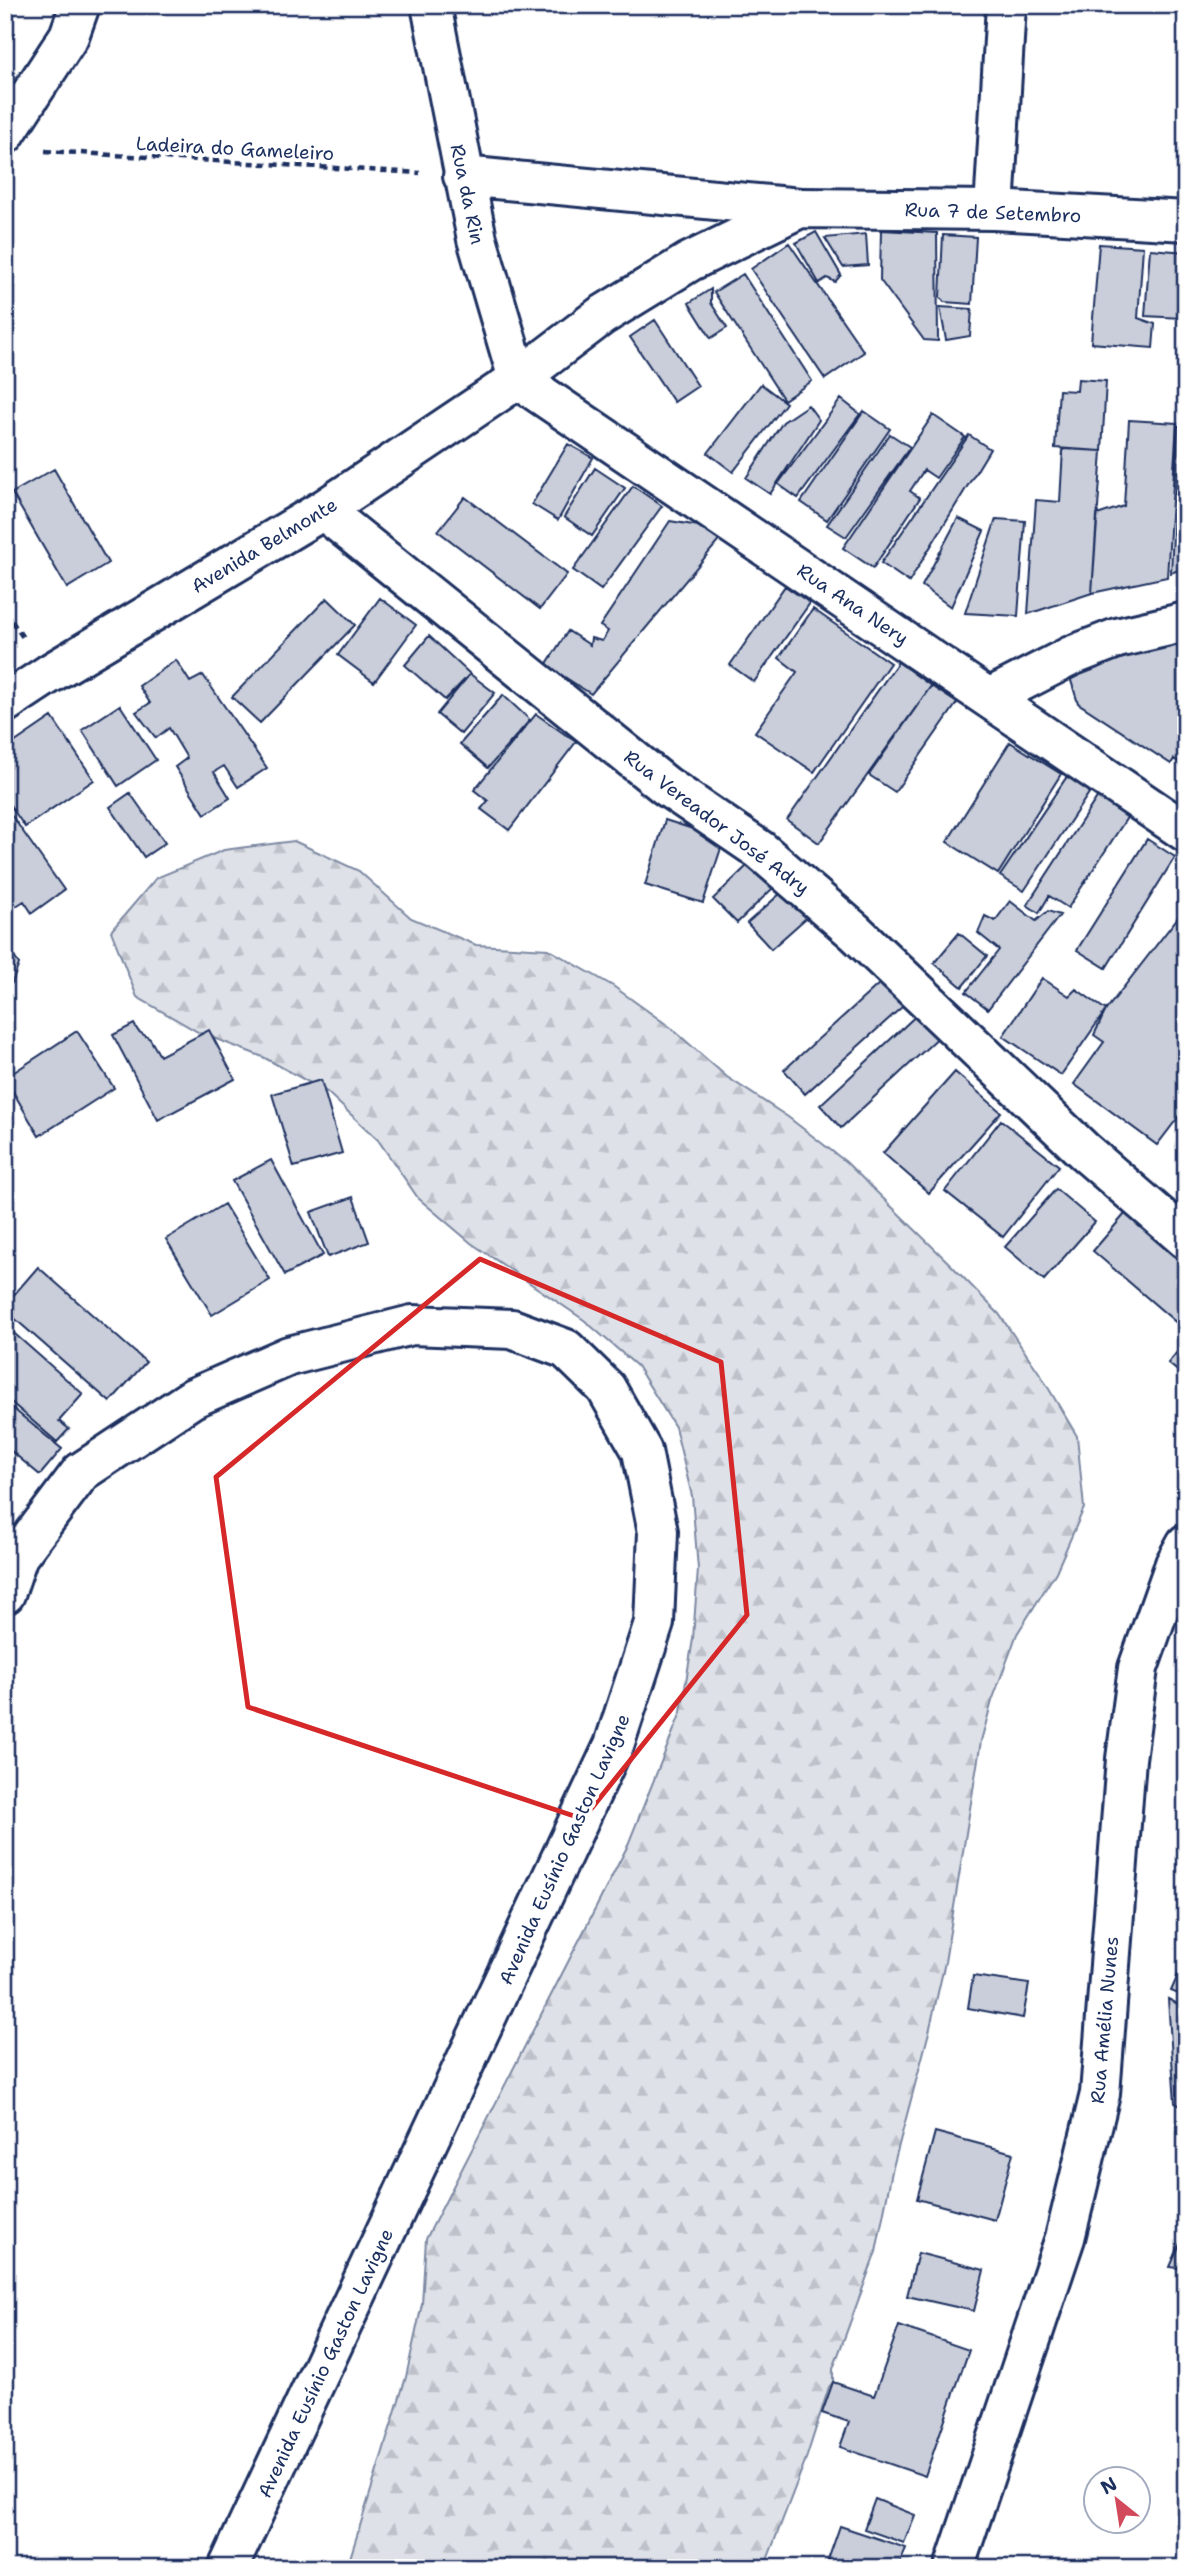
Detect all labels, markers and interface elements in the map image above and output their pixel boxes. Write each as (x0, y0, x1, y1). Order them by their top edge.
street label: Ladeira do Gameleiro (135, 131, 335, 166)
street label: Rua da Rin (445, 142, 490, 247)
street label: Rua 7 de Setembro (904, 197, 1082, 228)
street label: Avenida Belmonte (187, 492, 342, 599)
street label: Rua Ana Nery (792, 558, 913, 651)
street label: Rua Vereador José Adry (619, 744, 815, 900)
street label: Avenida Eusínio Gaston Lavigne (493, 1710, 636, 1989)
street label: Rua Amélia Nunes (1085, 1935, 1124, 2105)
street label: Avenida Eusínio Gaston Lavigne (252, 2225, 399, 2502)
north arrow (1082, 2464, 1152, 2534)
text: N (1096, 2471, 1122, 2500)

